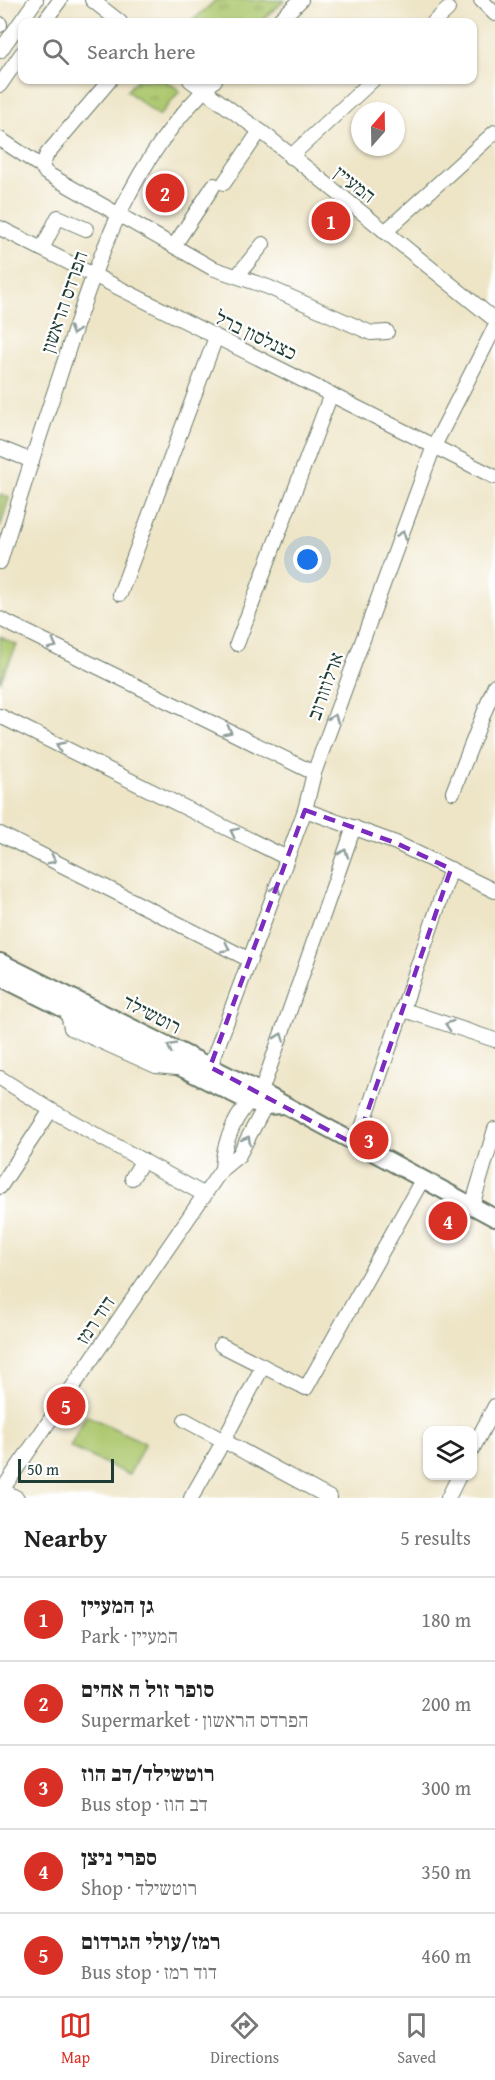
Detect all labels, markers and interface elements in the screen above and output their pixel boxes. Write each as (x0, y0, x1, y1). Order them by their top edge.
search box (18, 18, 477, 84)
icon: search (39, 35, 72, 68)
text: Search here (87, 35, 196, 67)
north arrow (351, 102, 405, 156)
street label: המעיין (328, 158, 382, 209)
pin: 2 (146, 170, 184, 216)
pin: 1 (312, 198, 350, 244)
street label: הפרדס הראשון (33, 247, 95, 357)
street label: כצנלסון ברל (210, 302, 302, 367)
one-way arrow (69, 325, 81, 336)
one-way arrow (394, 530, 407, 541)
your location (293, 545, 322, 574)
one-way arrow (46, 637, 57, 649)
street label: ארלוזורוב (299, 648, 350, 724)
one-way arrow (327, 713, 339, 724)
one-way arrow (221, 723, 232, 735)
one-way arrow (55, 741, 66, 753)
one-way arrow (230, 828, 241, 840)
one-way arrow (337, 848, 350, 858)
one-way arrow (46, 853, 57, 864)
one-way arrow (268, 885, 281, 895)
one-way arrow (220, 941, 231, 952)
street label: רוטשילד (118, 987, 186, 1041)
one-way arrow (444, 1020, 455, 1032)
one-way arrow (272, 1032, 285, 1042)
one-way arrow (166, 1043, 177, 1054)
pin: 3 (350, 1118, 388, 1162)
one-way arrow (240, 1136, 251, 1146)
pin: 4 (428, 1198, 468, 1244)
street label: דוד רמז (68, 1290, 122, 1350)
pin: 5 (46, 1384, 86, 1428)
map controls (423, 1426, 477, 1480)
button: layers (423, 1426, 477, 1480)
scale bar (18, 1456, 114, 1484)
text: 50 m (27, 1457, 59, 1481)
text: Nearby (24, 1518, 107, 1557)
text: 5 results (400, 1523, 471, 1552)
text: גן המעיין (81, 1589, 154, 1621)
text: 1 (38, 1605, 49, 1634)
text: 180 m (421, 1605, 471, 1634)
text: Park · המעיין (81, 1621, 178, 1650)
text: סופר זול ה אחים (81, 1673, 214, 1705)
text: 2 (38, 1689, 49, 1718)
text: 200 m (421, 1689, 471, 1718)
text: Supermarket · הפרדס הראשון (81, 1705, 309, 1734)
text: רוטשילד/דב הוז (81, 1757, 215, 1789)
text: 3 (38, 1773, 49, 1802)
text: 300 m (421, 1773, 471, 1802)
text: Bus stop · דב הוז (81, 1789, 208, 1818)
text: ספרי ניצן (81, 1841, 157, 1873)
text: 4 (38, 1857, 49, 1886)
text: 350 m (421, 1857, 471, 1886)
text: Shop · רוטשילד (81, 1873, 197, 1902)
text: רמז/עולי הגרדום (81, 1925, 221, 1957)
text: 5 (38, 1941, 49, 1970)
text: 460 m (421, 1941, 471, 1970)
text: Bus stop · דוד רמז (81, 1957, 217, 1986)
tab: Map (59, 2009, 92, 2069)
tab: Directions (210, 2009, 279, 2069)
tab: Saved (397, 2009, 436, 2069)

